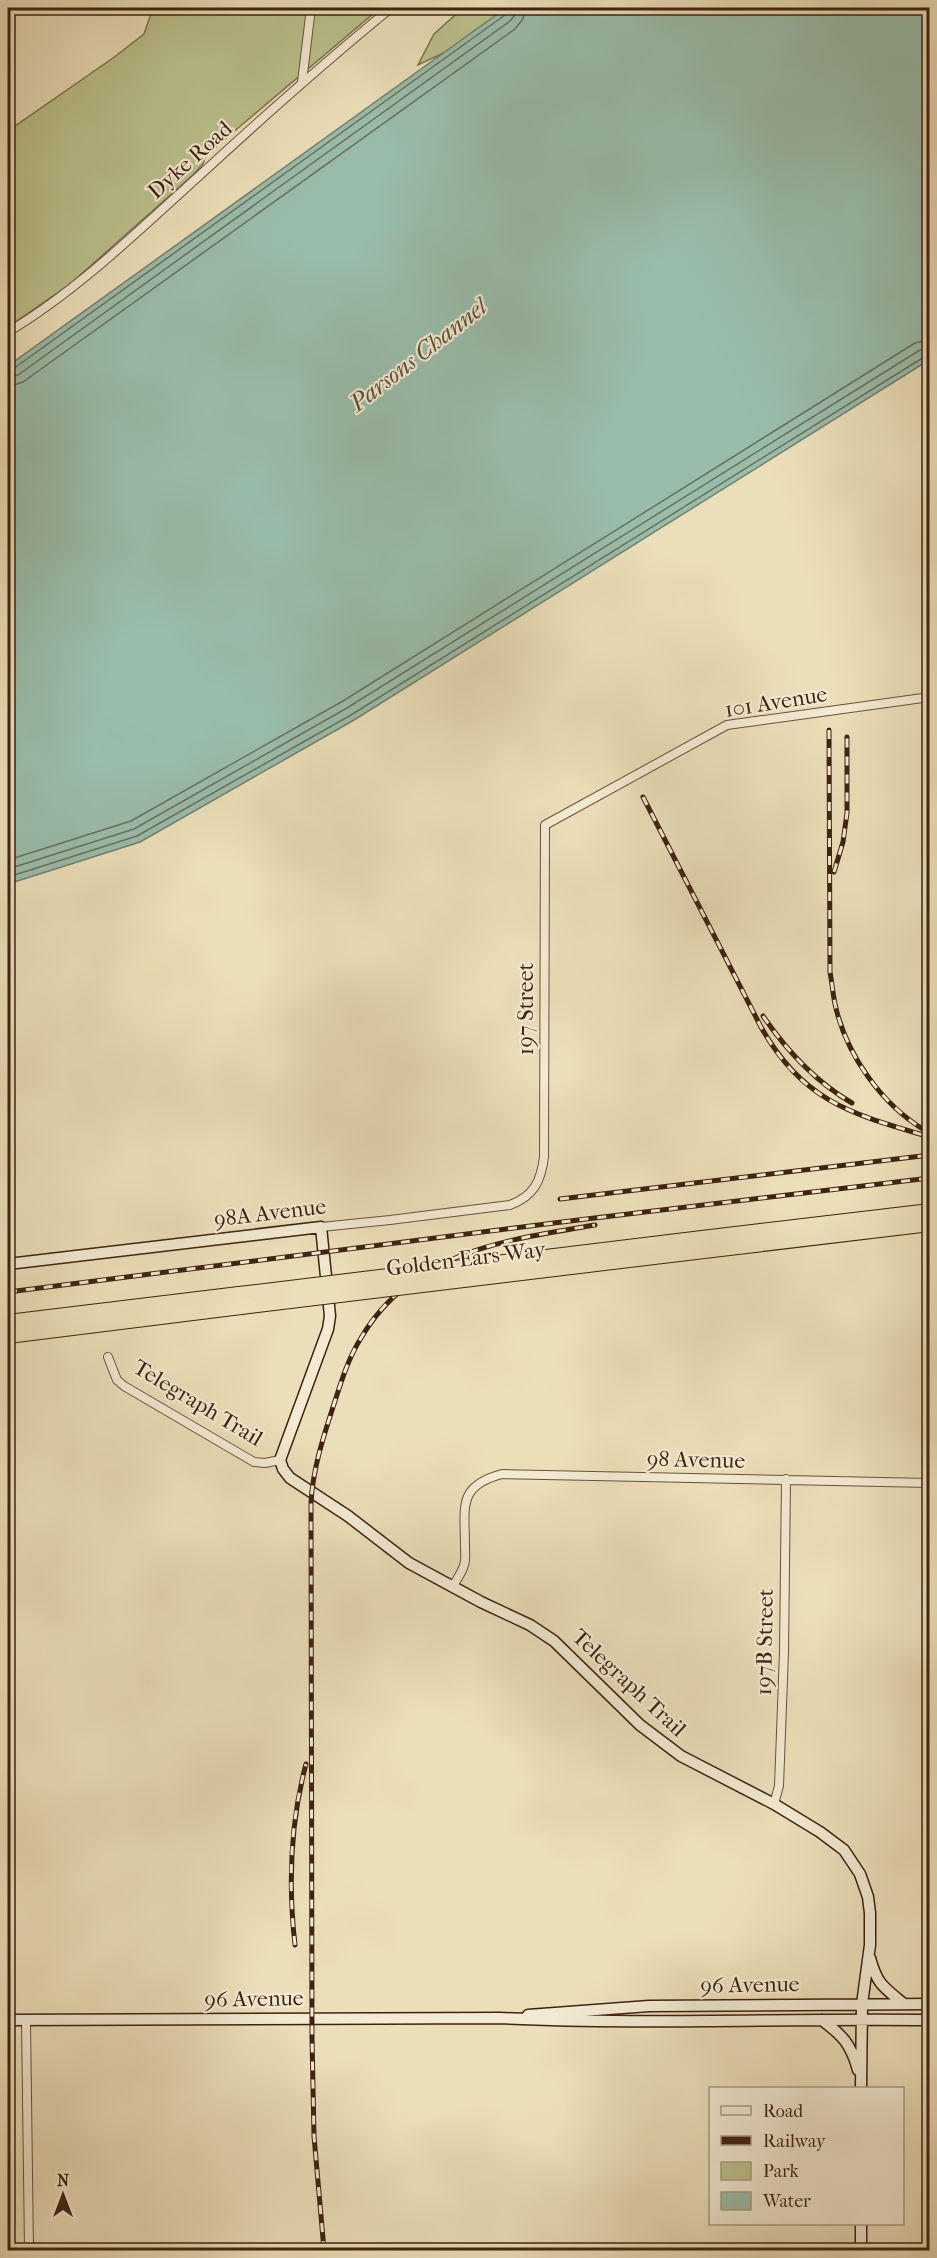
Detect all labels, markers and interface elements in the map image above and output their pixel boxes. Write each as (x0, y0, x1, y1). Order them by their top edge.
street label: Dyke Road (143, 115, 238, 204)
water label: Parsons Channel (343, 291, 494, 418)
street label: 101 Avenue (723, 681, 829, 723)
street label: 197 Street (513, 962, 539, 1055)
street label: 98A Avenue (213, 1193, 328, 1233)
street label: Golden Ears Way (385, 1236, 548, 1282)
street label: Telegraph Trail (129, 1354, 267, 1452)
street label: 98 Avenue (647, 1446, 745, 1474)
street label: 197B Street (751, 1588, 779, 1696)
street label: Telegraph Trail (567, 1624, 691, 1742)
street label: 96 Avenue (700, 1971, 800, 1999)
street label: 96 Avenue (204, 1985, 304, 2013)
legend (709, 2087, 904, 2225)
text: Road (763, 2101, 803, 2122)
text: Railway (763, 2131, 827, 2152)
text: Park (763, 2161, 800, 2182)
north arrow (33, 2165, 93, 2225)
text: N (57, 2171, 70, 2190)
text: Water (762, 2191, 811, 2212)

